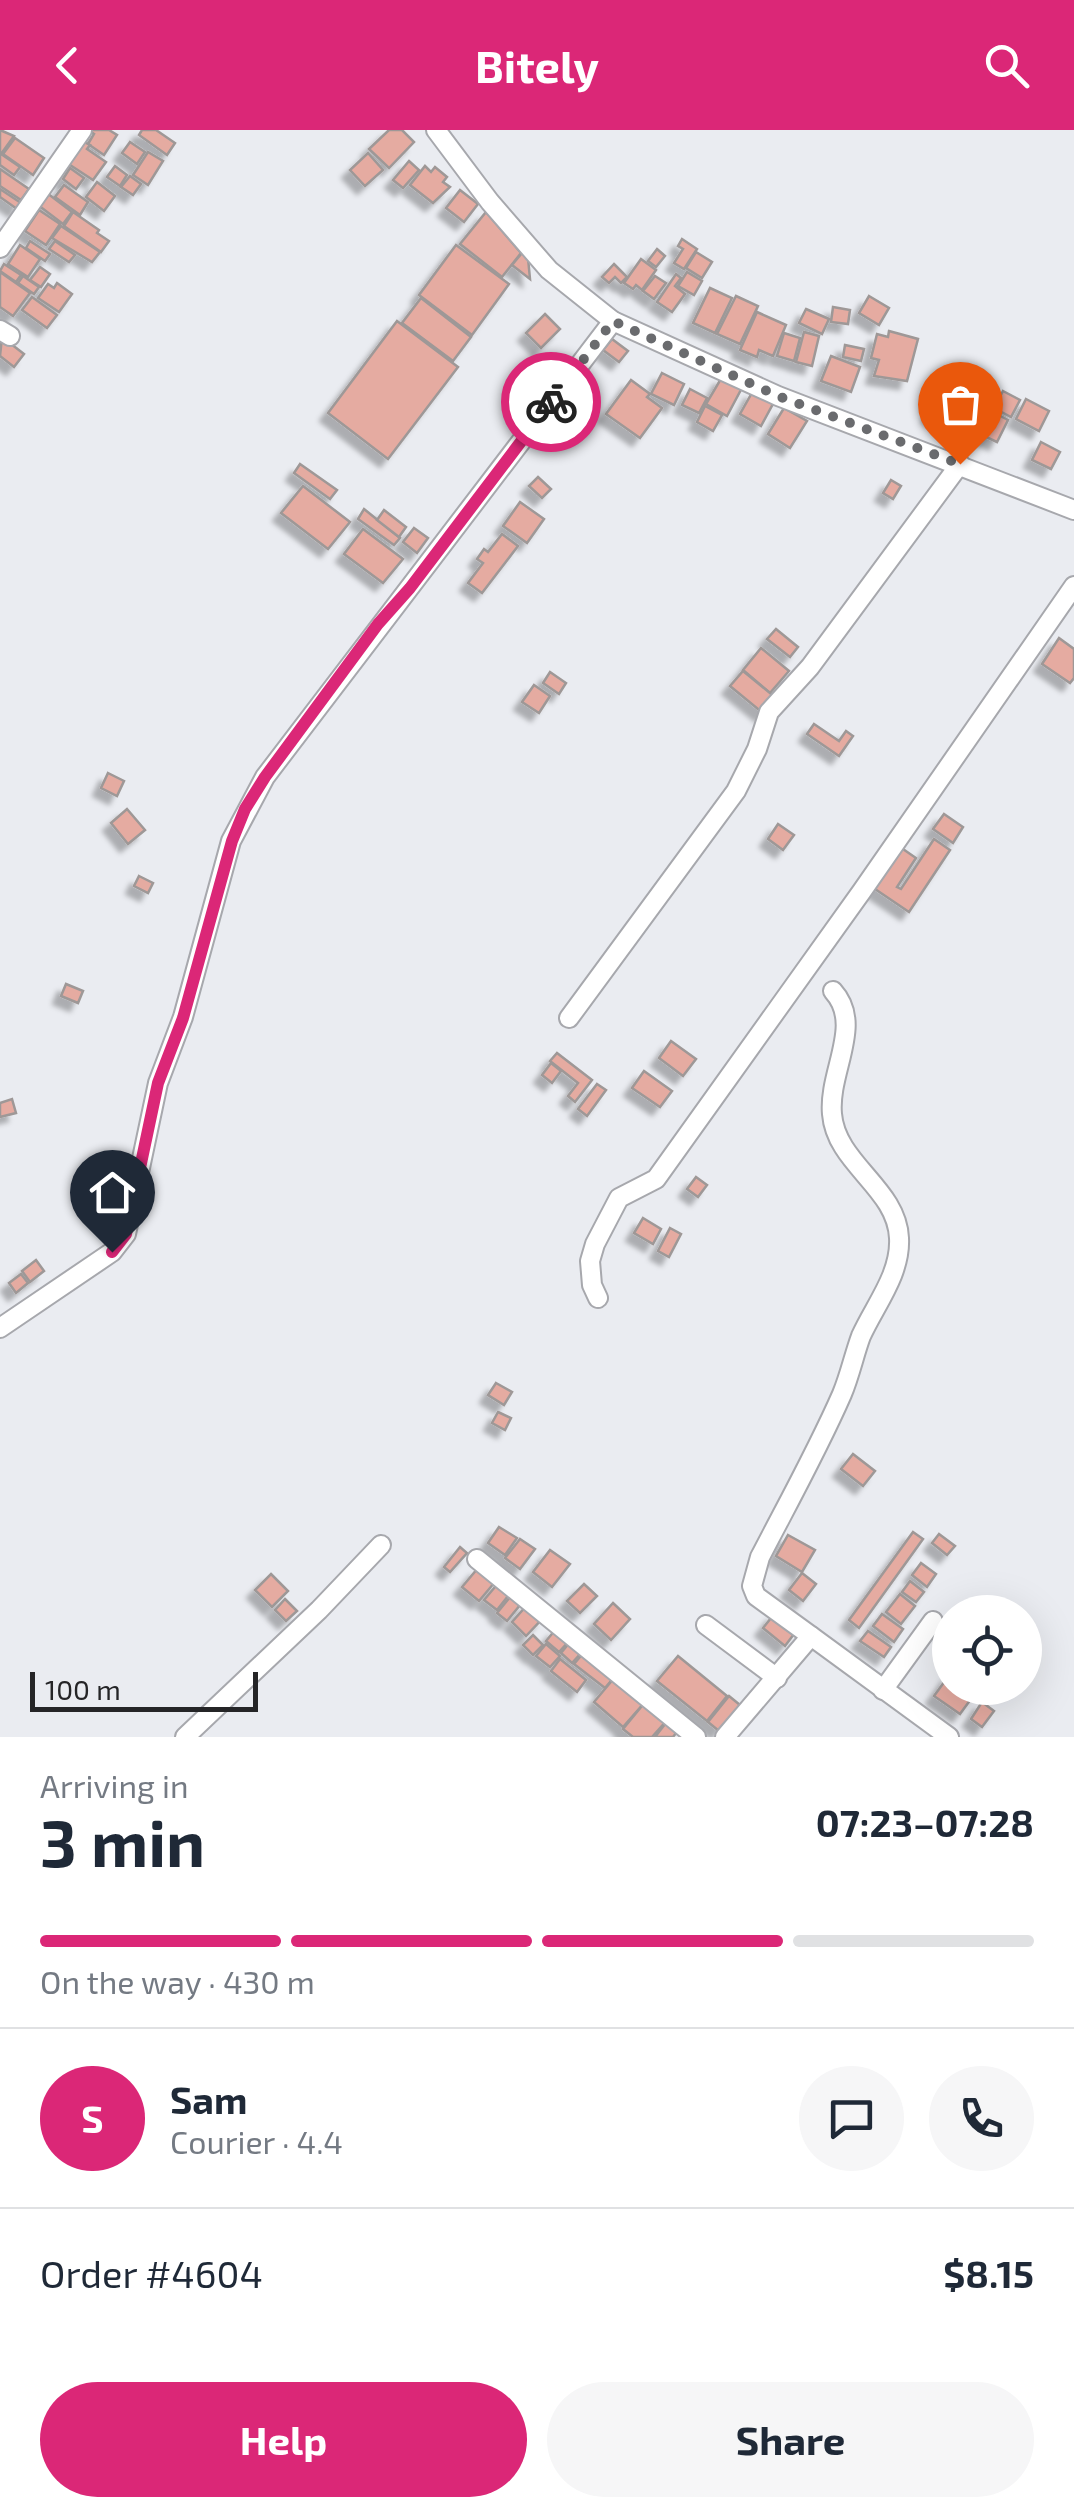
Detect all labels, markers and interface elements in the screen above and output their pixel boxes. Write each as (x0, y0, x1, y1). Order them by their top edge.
icon: back (40, 38, 95, 93)
text: Bitely (475, 38, 599, 92)
icon: search (979, 38, 1034, 93)
courier (501, 352, 601, 452)
pin (918, 362, 1003, 465)
icon: bike (524, 375, 579, 430)
icon: bag (933, 377, 988, 432)
pin (70, 1150, 155, 1253)
icon: home (85, 1165, 140, 1220)
map controls (932, 1595, 1042, 1705)
button: locate (932, 1595, 1042, 1705)
scale bar (30, 1667, 258, 1712)
text: 100 m (45, 1672, 121, 1706)
text: Arriving in (40, 1766, 189, 1804)
text: 07:23–07:28 (816, 1799, 1034, 1845)
text: 3 min (40, 1802, 205, 1880)
text: On the way · 430 m (40, 1962, 315, 2000)
button: chat (799, 2066, 904, 2171)
button: phone (929, 2066, 1034, 2171)
text: Sam (170, 2076, 247, 2122)
text: S (81, 2095, 104, 2141)
text: Courier · 4.4 (170, 2122, 343, 2160)
text: Order #4604 (40, 2250, 263, 2296)
text: $8.15 (943, 2250, 1034, 2296)
button: Help (40, 2382, 527, 2497)
button: Share (547, 2382, 1034, 2497)

